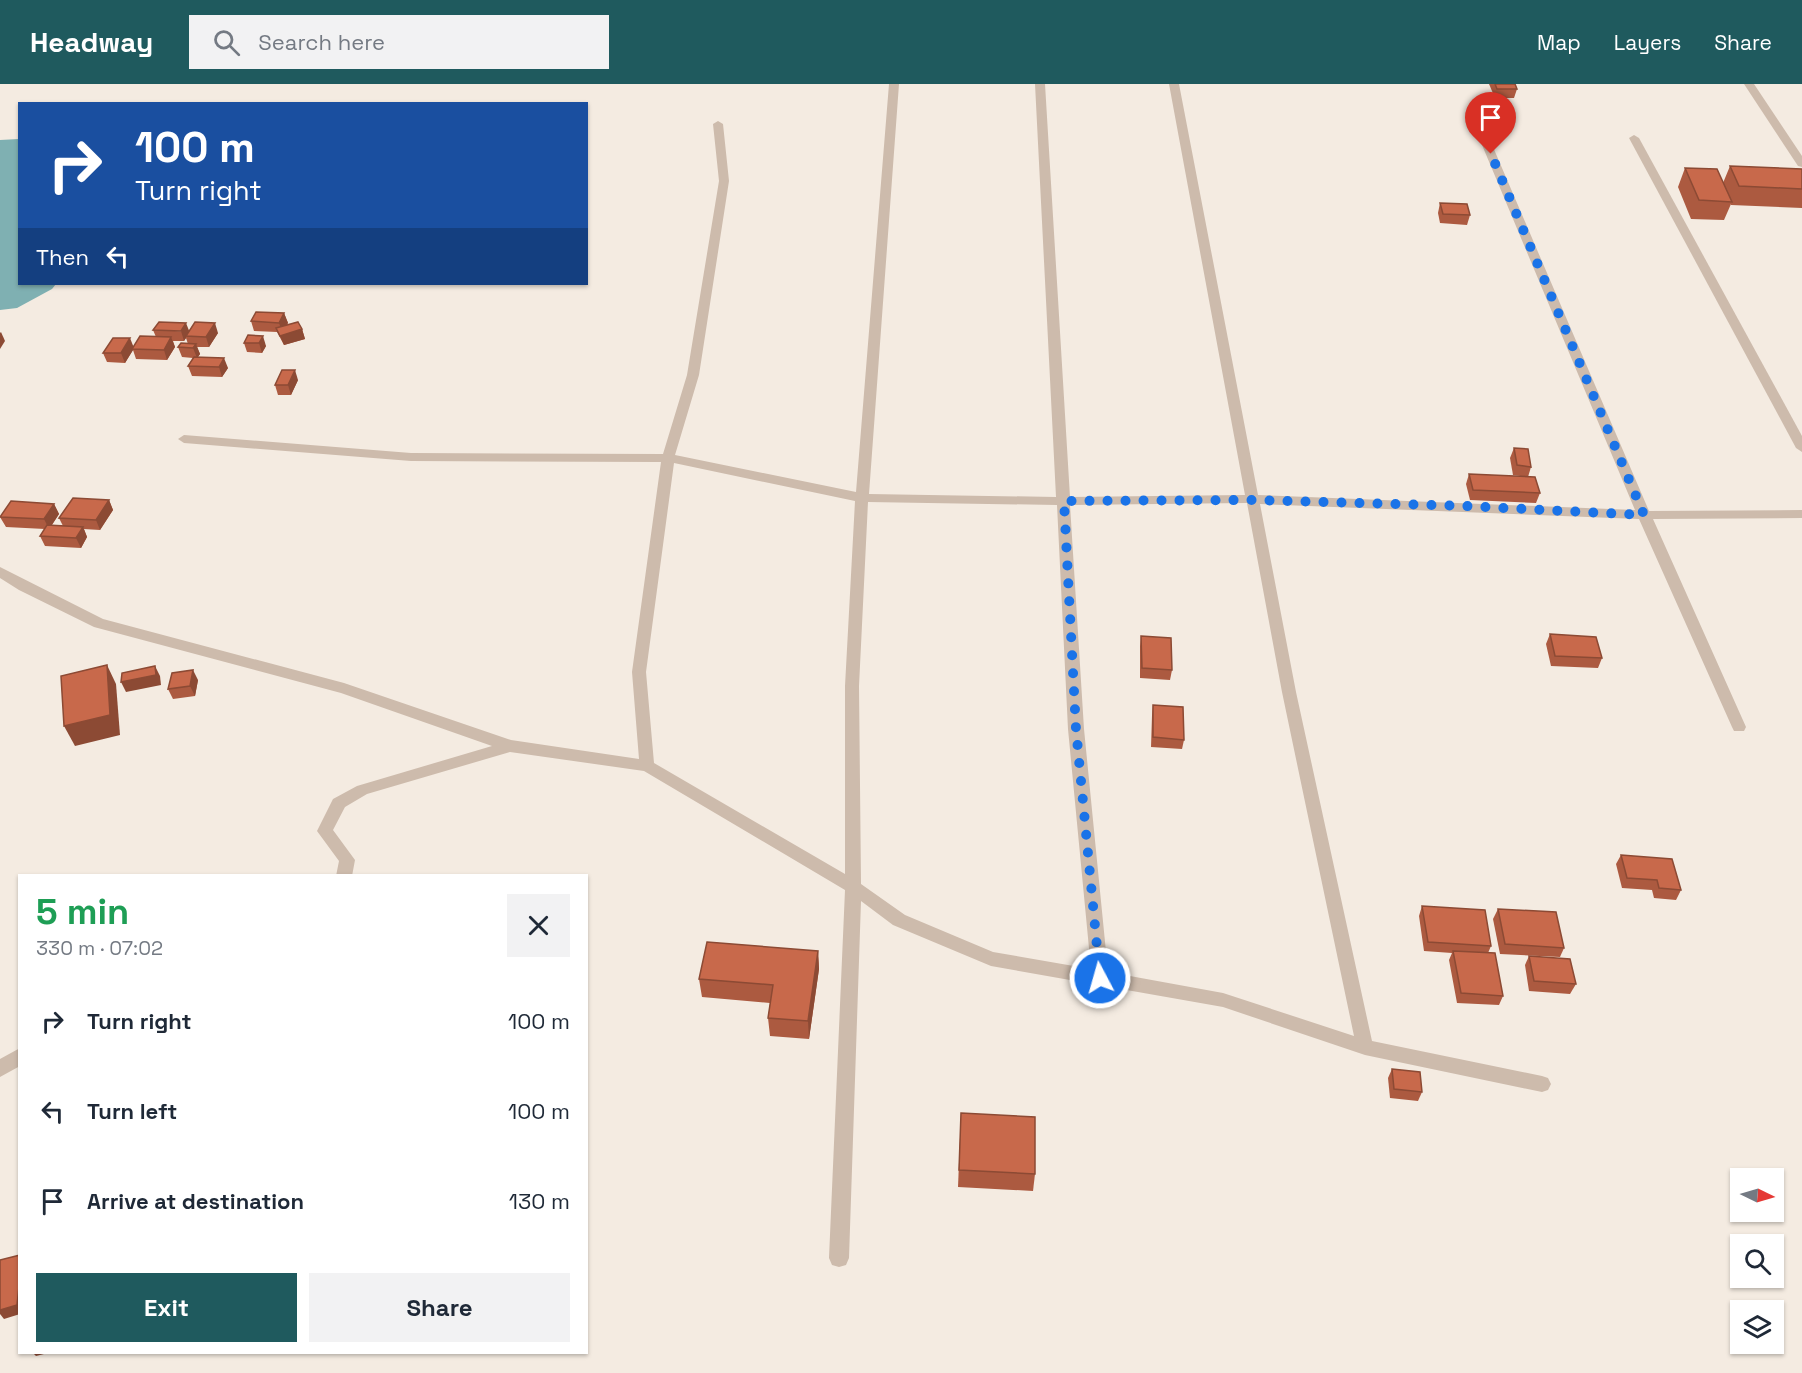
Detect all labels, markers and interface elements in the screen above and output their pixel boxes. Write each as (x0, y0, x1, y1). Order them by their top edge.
search box (189, 15, 609, 69)
text: Headway (30, 24, 153, 60)
icon: search (210, 26, 243, 59)
text: Search here (258, 28, 385, 56)
text: Map (1537, 29, 1581, 56)
text: Layers (1614, 29, 1681, 56)
text: Share (1714, 29, 1772, 56)
pin (1465, 92, 1516, 154)
icon: arrive (1474, 101, 1507, 134)
text: 100 m (135, 121, 255, 174)
icon: right (36, 126, 114, 204)
text: Turn right (135, 173, 262, 208)
icon: left (101, 240, 134, 273)
text: Then (36, 243, 89, 271)
text: 5 min (36, 889, 129, 935)
button: close (507, 894, 570, 957)
text: 330 m · 07:02 (36, 935, 163, 961)
position arrow (1068, 946, 1132, 1010)
icon: right (36, 1005, 69, 1038)
text: Turn right (87, 1007, 192, 1035)
text: 100 m (508, 1007, 570, 1035)
icon: left (36, 1095, 69, 1128)
text: Turn left (87, 1097, 177, 1125)
text: 100 m (508, 1097, 570, 1125)
north arrow (1730, 1168, 1784, 1222)
map controls (1730, 1168, 1784, 1354)
icon: arrive (36, 1185, 69, 1218)
text: Arrive at destination (87, 1187, 304, 1215)
text: 130 m (509, 1187, 570, 1215)
button: search (1730, 1234, 1784, 1288)
button: Exit (36, 1273, 297, 1342)
button: Share (309, 1273, 570, 1342)
button: layers (1730, 1300, 1784, 1354)

